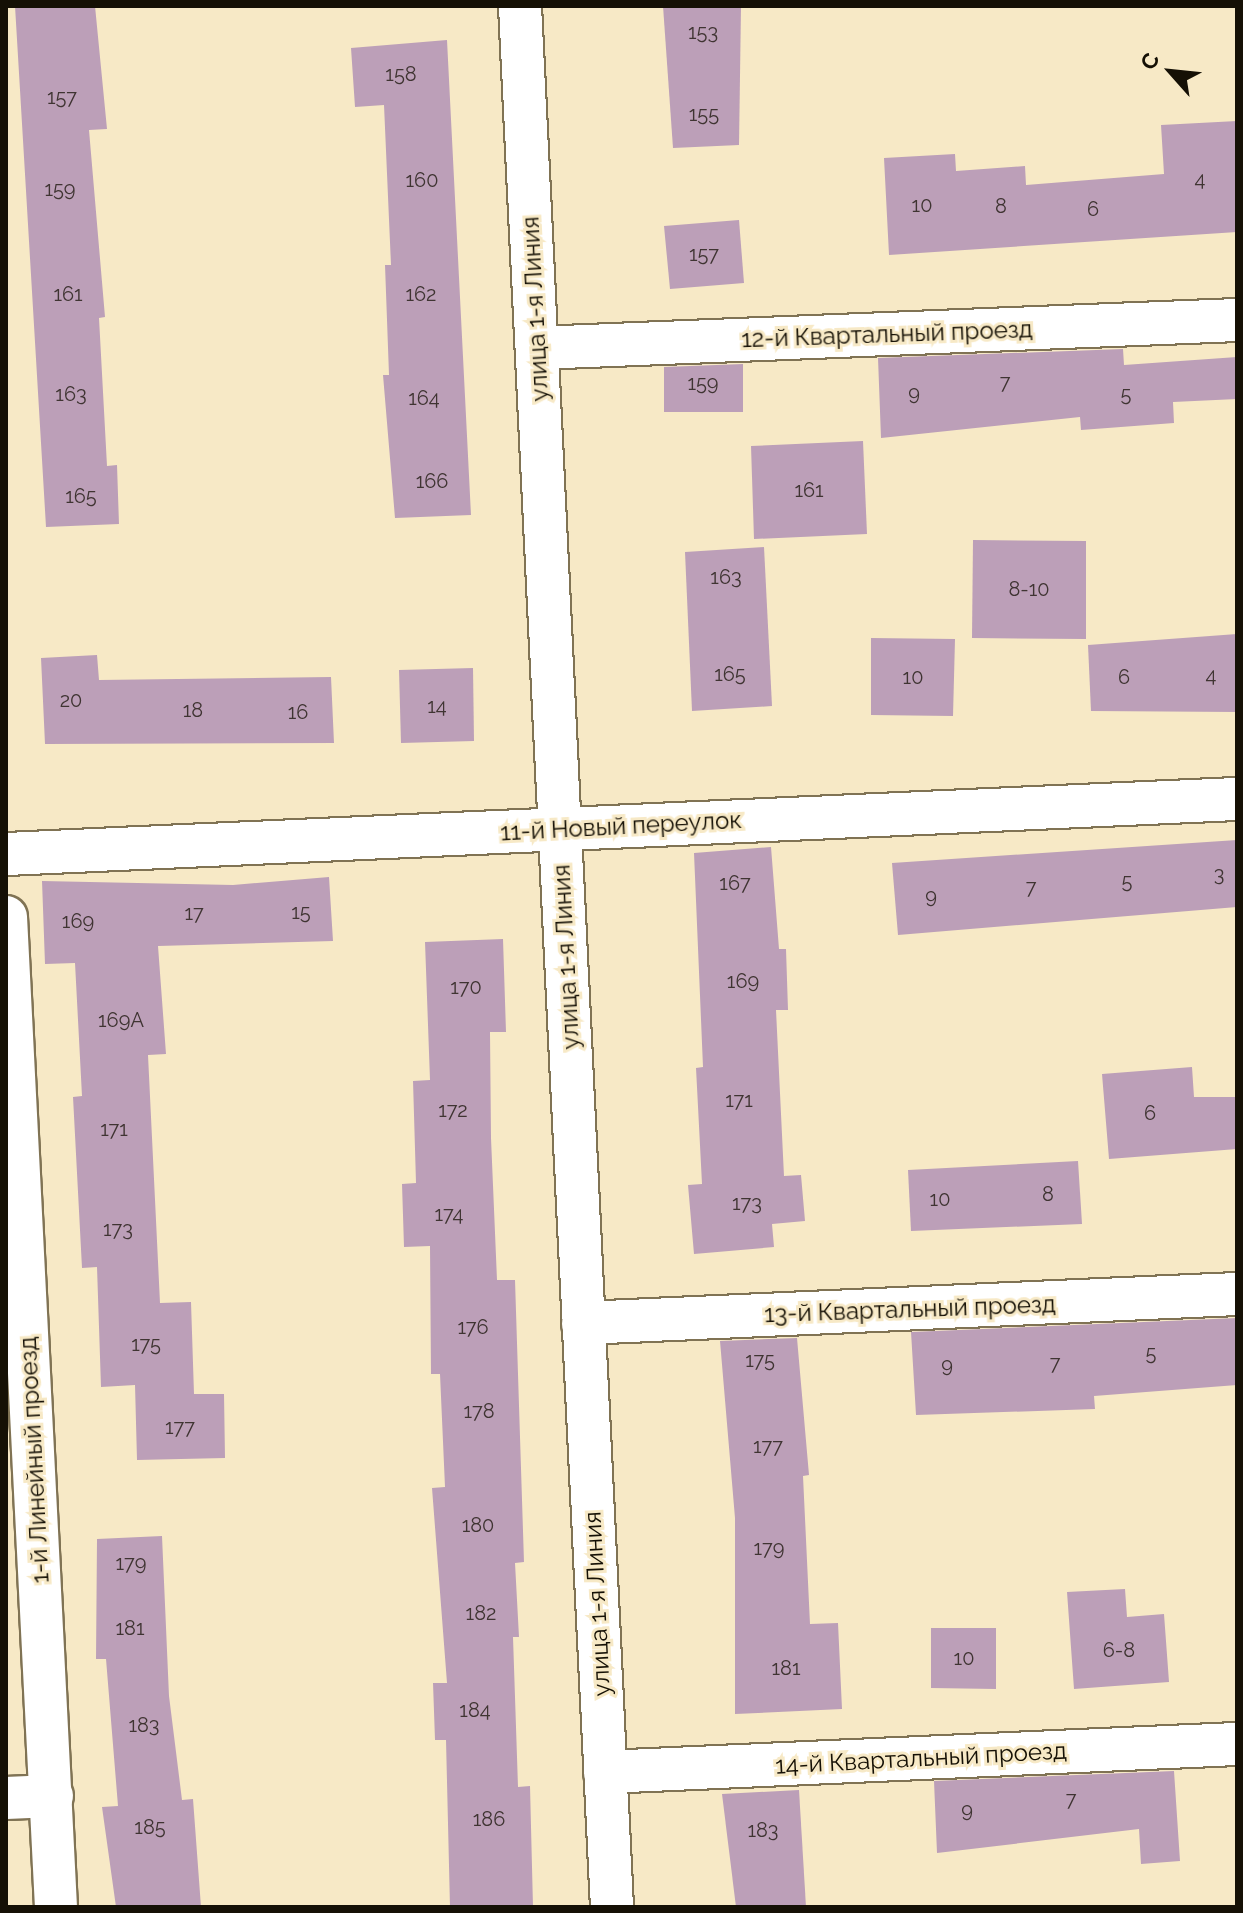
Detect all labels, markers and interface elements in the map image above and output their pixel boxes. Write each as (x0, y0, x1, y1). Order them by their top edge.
house number: 153 (688, 20, 718, 44)
north arrow (1131, 32, 1211, 112)
text: С (1135, 48, 1165, 74)
house number: 158 (385, 62, 417, 86)
house number: 157 (47, 85, 77, 109)
house number: 155 (689, 102, 719, 126)
house number: 4 (1195, 167, 1205, 191)
house number: 160 (406, 168, 438, 192)
house number: 159 (44, 177, 76, 201)
house number: 10 (912, 193, 932, 217)
house number: 8 (995, 194, 1007, 218)
house number: 6 (1087, 197, 1099, 221)
street label: улица 1-я Линия (516, 216, 554, 402)
house number: 157 (689, 242, 719, 266)
house number: 161 (53, 282, 83, 306)
house number: 162 (405, 282, 437, 306)
street label: 12-й Квартальный проезд (741, 315, 1033, 353)
house number: 7 (1000, 370, 1010, 394)
house number: 159 (687, 371, 719, 395)
house number: 9 (908, 381, 920, 405)
house number: 163 (55, 382, 87, 406)
house number: 5 (1121, 382, 1131, 406)
house number: 164 (408, 386, 440, 410)
house number: 166 (416, 469, 448, 493)
house number: 161 (794, 478, 824, 502)
house number: 165 (65, 484, 97, 508)
house number: 163 (710, 565, 742, 589)
house number: 8-10 (1009, 577, 1049, 601)
house number: 165 (714, 662, 746, 686)
house number: 4 (1206, 663, 1216, 687)
house number: 10 (903, 665, 923, 689)
house number: 6 (1118, 665, 1130, 689)
house number: 20 (60, 688, 82, 712)
house number: 14 (427, 694, 447, 718)
house number: 18 (183, 698, 203, 722)
house number: 16 (288, 700, 308, 724)
street label: 11-й Новый переулок (500, 805, 742, 847)
house number: 3 (1214, 862, 1224, 886)
street label: улица 1-я Линия (547, 864, 585, 1050)
house number: 5 (1122, 869, 1132, 893)
house number: 167 (719, 871, 751, 895)
house number: 7 (1026, 875, 1036, 899)
house number: 9 (925, 884, 937, 908)
house number: 15 (291, 900, 311, 924)
house number: 17 (184, 901, 204, 925)
house number: 169 (62, 909, 94, 933)
house number: 169 (727, 969, 759, 993)
house number: 170 (450, 975, 482, 999)
house number: 169А (98, 1008, 144, 1032)
house number: 171 (725, 1088, 753, 1112)
house number: 172 (438, 1098, 468, 1122)
house number: 6 (1144, 1101, 1156, 1125)
house number: 171 (100, 1117, 128, 1141)
house number: 8 (1042, 1182, 1054, 1206)
house number: 10 (930, 1187, 950, 1211)
house number: 173 (732, 1191, 762, 1215)
house number: 174 (434, 1202, 464, 1226)
house number: 173 (103, 1217, 133, 1241)
street label: 13-й Квартальный проезд (764, 1290, 1056, 1328)
house number: 176 (457, 1315, 489, 1339)
house number: 175 (131, 1332, 161, 1356)
street label: 1-й Линейный проезд (13, 1336, 55, 1584)
house number: 5 (1146, 1341, 1156, 1365)
house number: 175 (745, 1348, 775, 1372)
house number: 7 (1050, 1351, 1060, 1375)
house number: 9 (941, 1353, 953, 1377)
house number: 178 (463, 1399, 495, 1423)
house number: 177 (165, 1415, 195, 1439)
house number: 177 (753, 1434, 783, 1458)
street label: улица 1-я Линия (578, 1511, 616, 1697)
house number: 180 (462, 1513, 494, 1537)
house number: 179 (754, 1536, 784, 1560)
house number: 179 (116, 1551, 146, 1575)
house number: 182 (466, 1601, 496, 1625)
house number: 181 (116, 1616, 144, 1640)
house number: 6-8 (1103, 1638, 1135, 1662)
house number: 10 (954, 1646, 974, 1670)
house number: 181 (772, 1656, 800, 1680)
house number: 184 (459, 1698, 491, 1722)
house number: 183 (128, 1713, 160, 1737)
street label: 14-й Квартальный проезд (774, 1736, 1068, 1780)
house number: 7 (1066, 1787, 1076, 1811)
house number: 9 (961, 1798, 973, 1822)
house number: 186 (473, 1807, 505, 1831)
house number: 185 (134, 1815, 166, 1839)
house number: 183 (747, 1818, 779, 1842)

